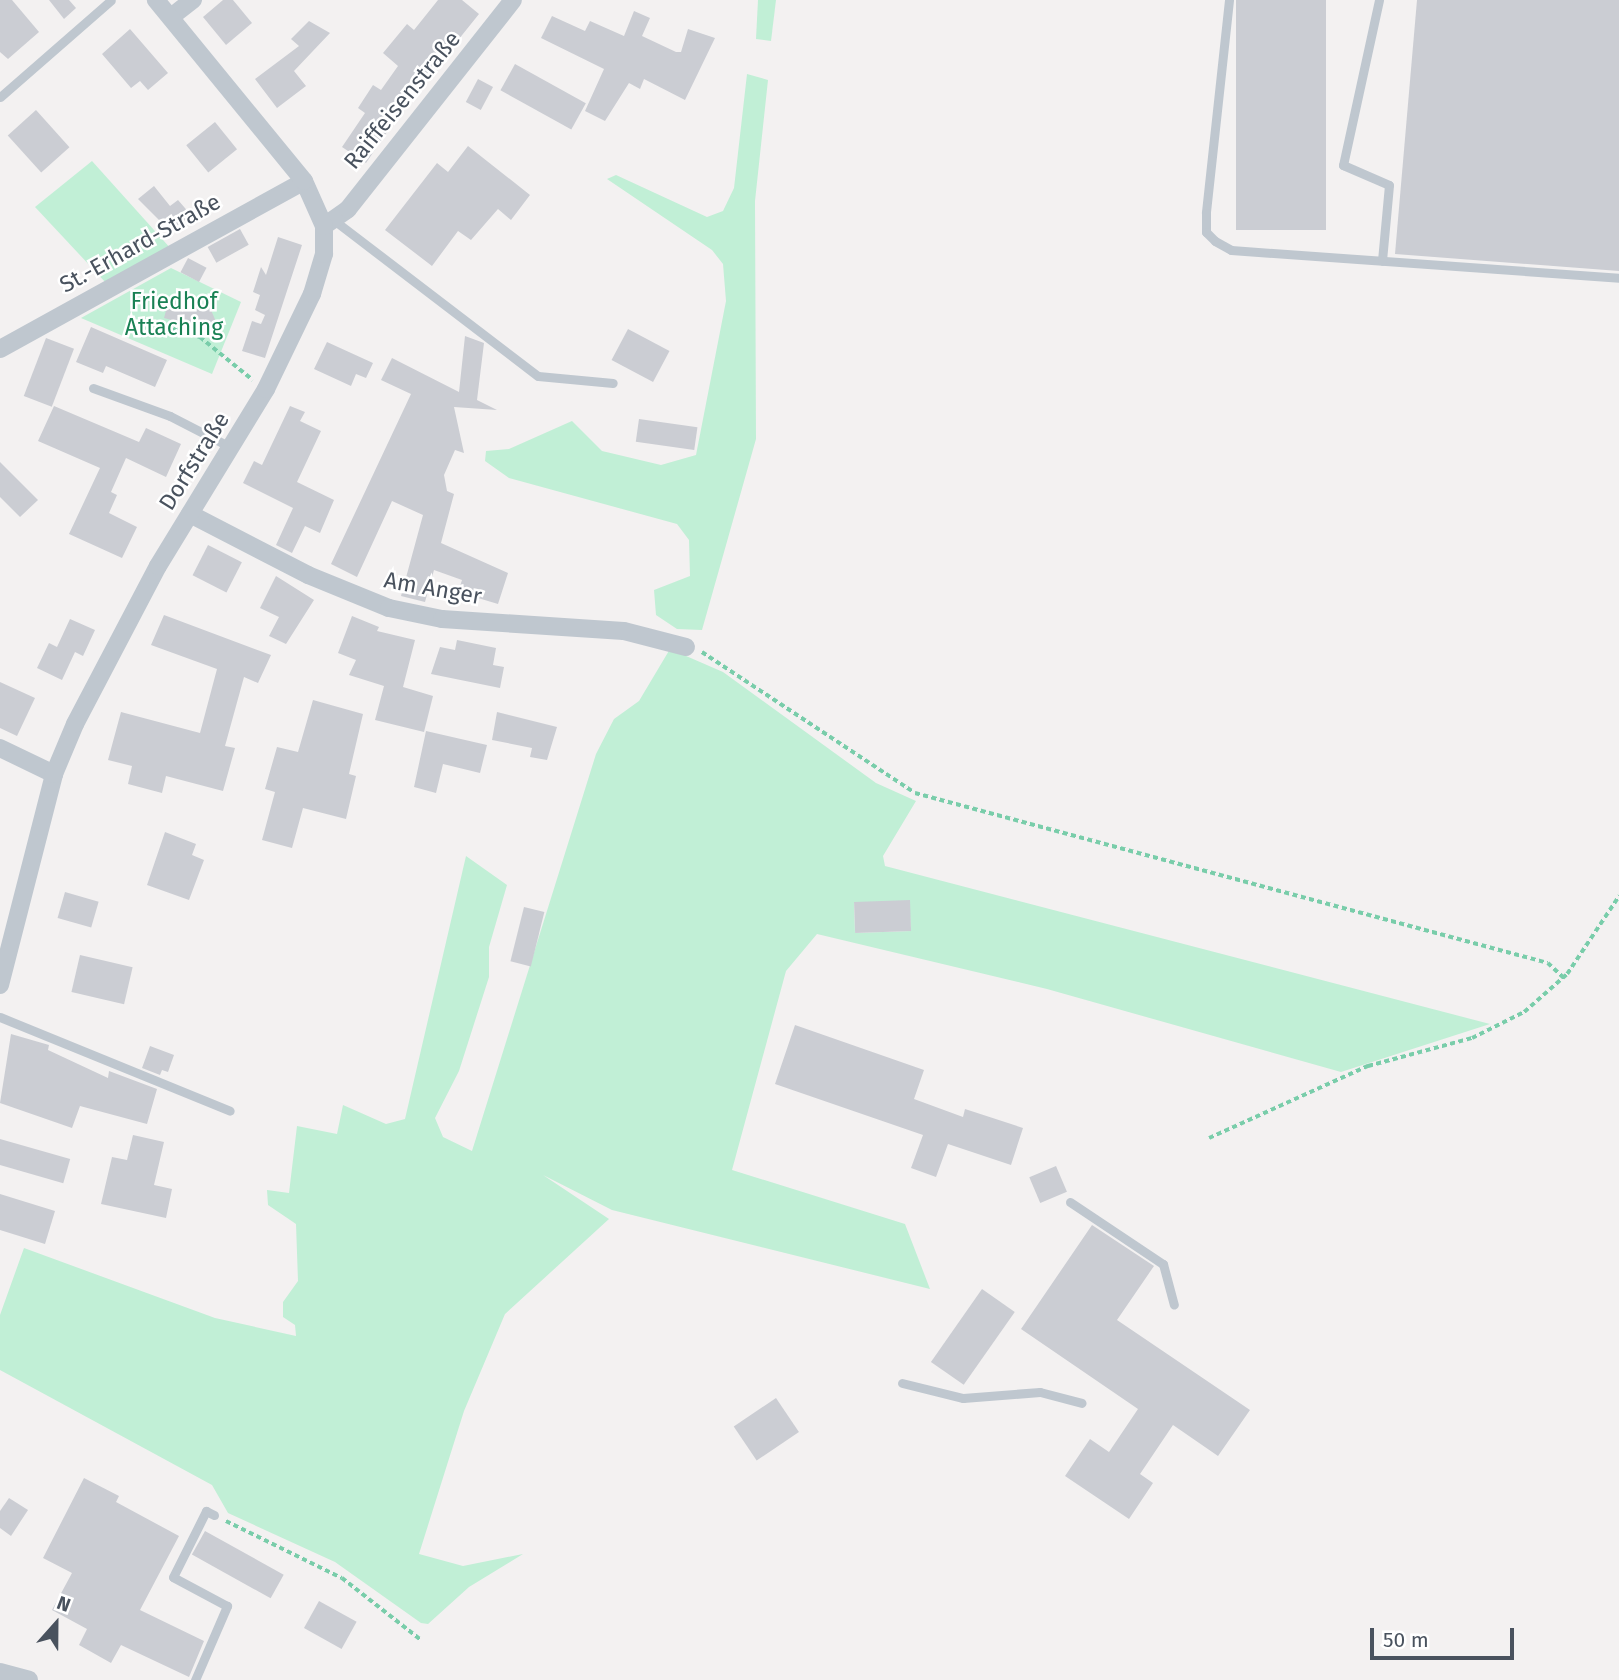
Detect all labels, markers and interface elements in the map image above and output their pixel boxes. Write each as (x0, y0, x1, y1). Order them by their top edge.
street label: Raiffeisenstraße (338, 25, 466, 175)
street label: St.-Erhard-Straße (55, 187, 225, 299)
park label: Friedhof Attaching (125, 287, 223, 341)
street label: Dorfstraße (153, 407, 235, 515)
street label: Am Anger (382, 566, 484, 610)
north arrow (21, 1589, 91, 1659)
text: N (54, 1591, 74, 1617)
scale bar (1374, 1614, 1518, 1658)
text: 50 m (1383, 1627, 1429, 1653)

